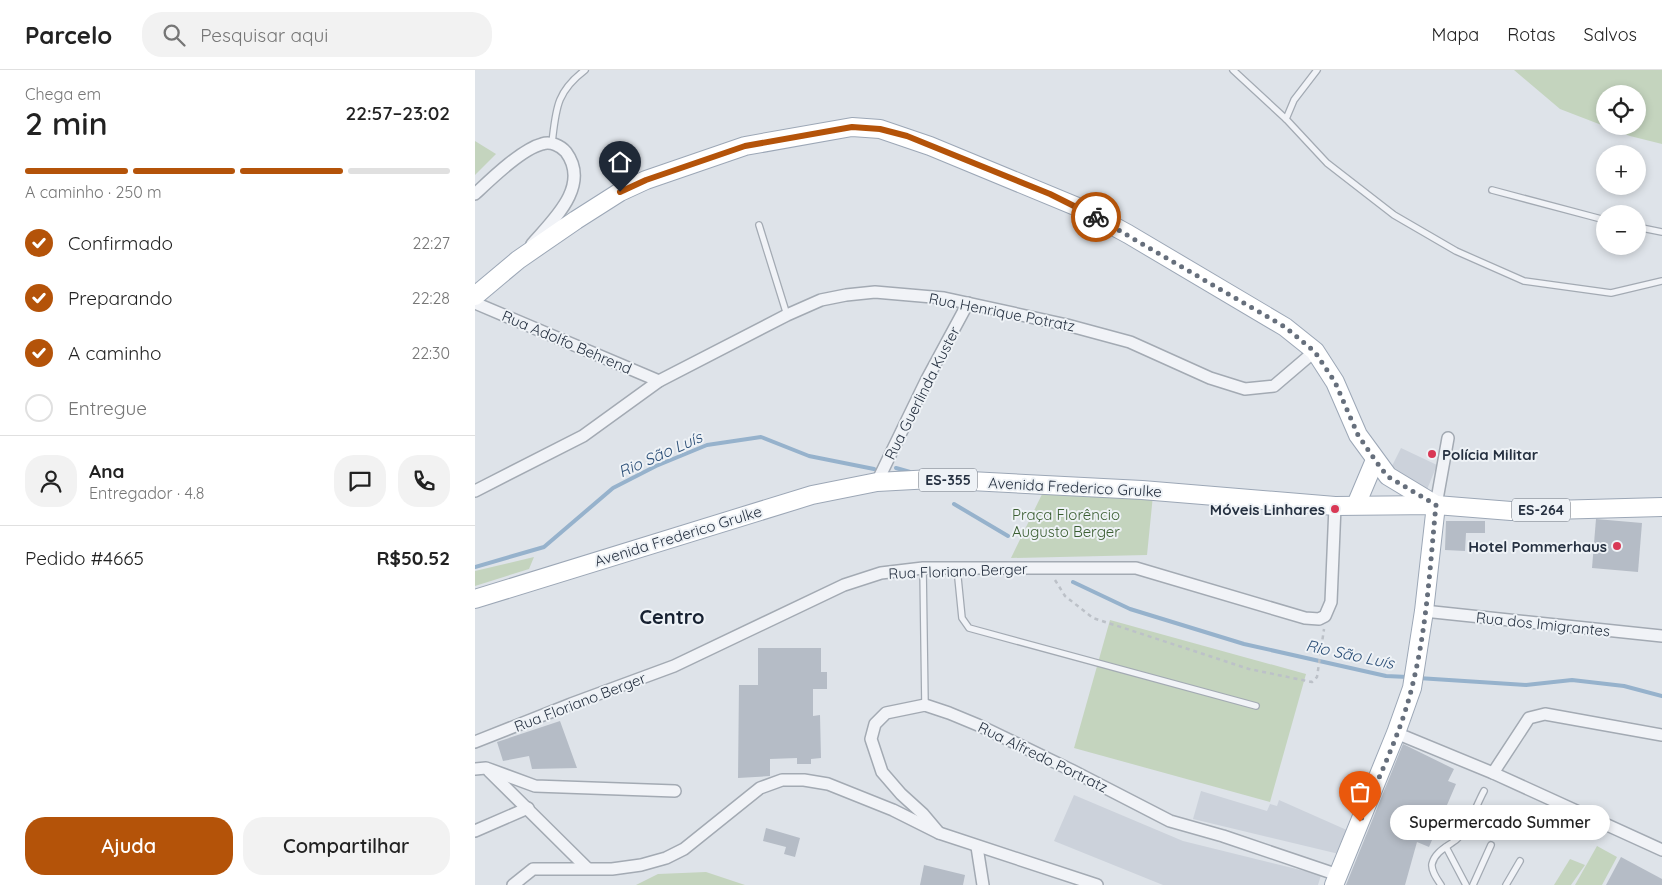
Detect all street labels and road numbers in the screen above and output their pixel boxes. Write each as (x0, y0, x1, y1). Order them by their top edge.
street label: Rua Henrique Potratz (927, 288, 1077, 336)
street label: Rua Adolfo Behrend (499, 306, 635, 378)
street label: Rua Guerlinda Kuster (880, 323, 964, 463)
road number: ES-355 (919, 468, 977, 492)
street label: Avenida Frederico Grulke (988, 473, 1162, 501)
road number: ES-264 (1512, 498, 1570, 522)
street label: Avenida Frederico Grulke (592, 501, 764, 571)
street label: Rua Floriano Berger (888, 559, 1028, 583)
street label: Rua dos Imigrantes (1475, 608, 1611, 640)
street label: Rua Floriano Berger (511, 668, 649, 736)
street label: Rua Alfredo Portratz (975, 717, 1111, 797)

